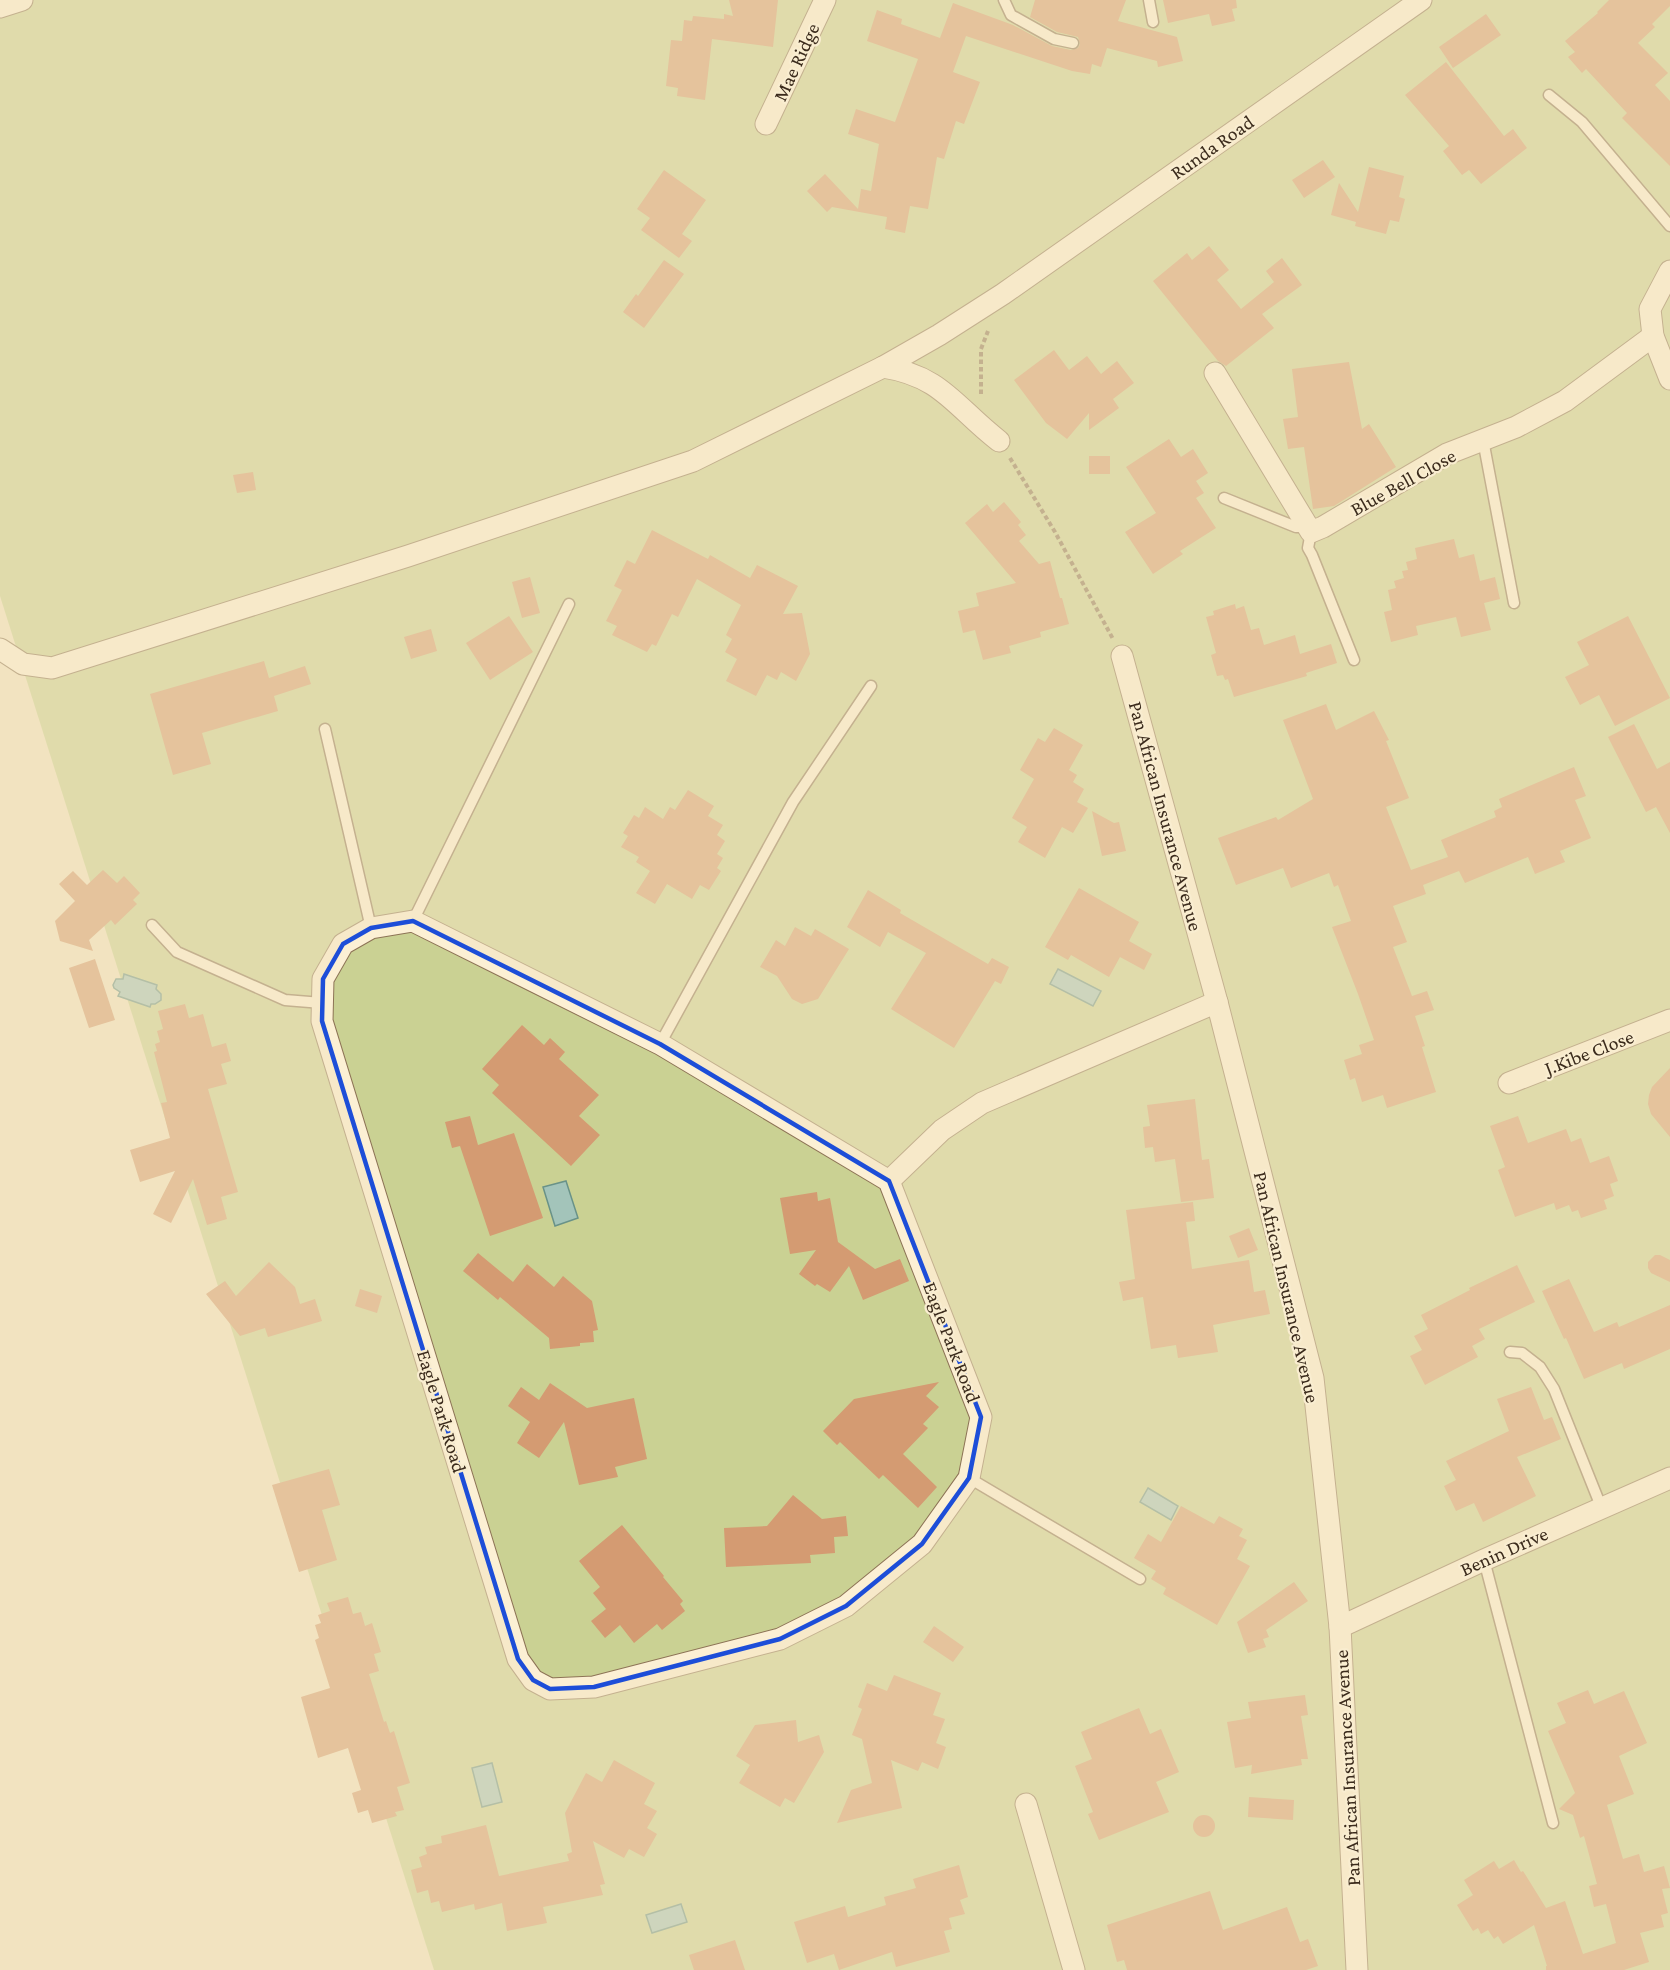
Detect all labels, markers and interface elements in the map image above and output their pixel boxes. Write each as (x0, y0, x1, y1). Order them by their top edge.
street label: Mae Ridge (768, 19, 825, 105)
street label: Runda Road (1166, 110, 1258, 184)
street label: Blue Bell Close (1347, 444, 1460, 520)
street label: Pan African Insurance Avenue (1125, 699, 1207, 933)
street label: J.Kibe Close (1540, 1025, 1637, 1081)
street label: Pan African Insurance Avenue (1250, 1169, 1324, 1405)
street label: Eagle Park Road (918, 1279, 985, 1406)
street label: Eagle Park Road (412, 1347, 471, 1476)
street label: Benin Drive (1457, 1522, 1551, 1580)
street label: Pan African Insurance Avenue (1330, 1649, 1364, 1887)

